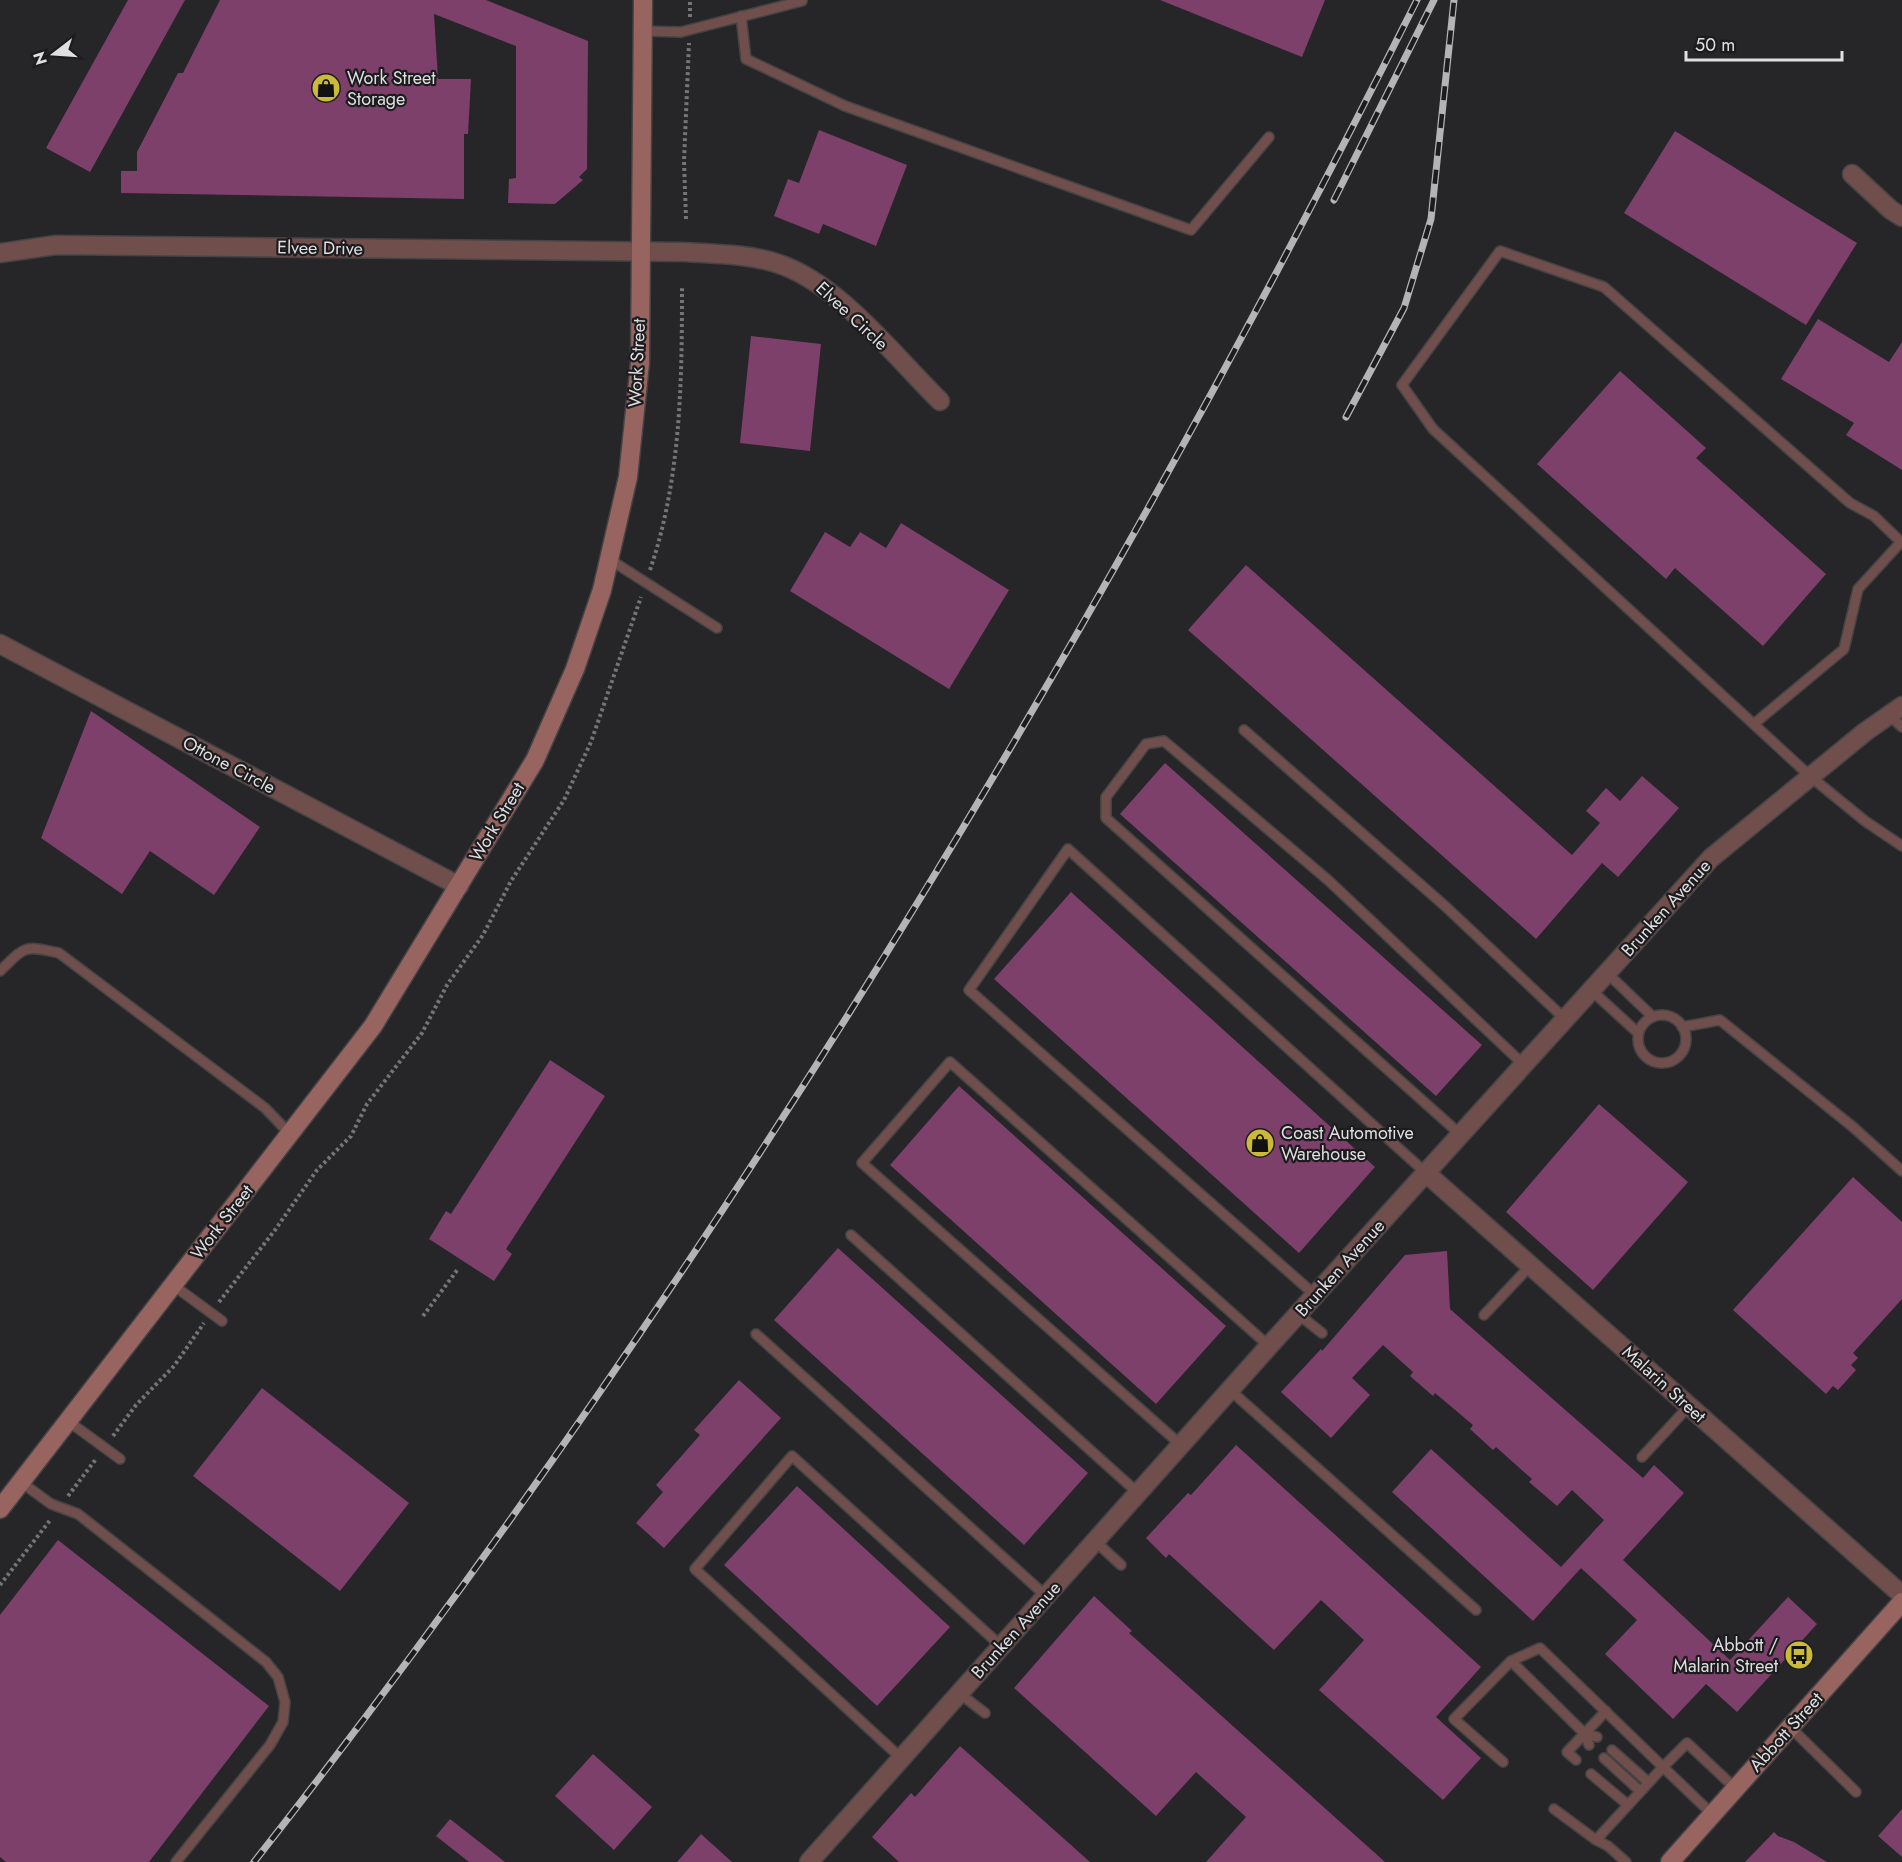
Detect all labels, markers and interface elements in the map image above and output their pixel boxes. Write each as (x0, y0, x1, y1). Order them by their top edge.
north arrow (24, 24, 84, 84)
scale bar (1686, 24, 1842, 62)
text: 50 m (1695, 32, 1735, 58)
text: N (27, 49, 53, 68)
place label: Work Street Storage (347, 65, 436, 112)
shop icon: Work Street Storage (310, 72, 342, 104)
street label: Elvee Drive (277, 234, 363, 262)
street label: Elvee Circle (810, 276, 894, 356)
street label: Work Street (622, 317, 652, 408)
street label: Ottone Circle (178, 730, 280, 800)
street label: Work Street (463, 777, 531, 867)
street label: Brunken Avenue (1615, 854, 1717, 962)
place label: Coast Automotive Warehouse (1281, 1120, 1414, 1167)
shop icon: Coast Automotive Warehouse (1244, 1127, 1276, 1159)
street label: Work Street (184, 1179, 260, 1265)
street label: Brunken Avenue (1289, 1214, 1391, 1322)
street label: Malarin Street (1616, 1339, 1712, 1429)
street label: Brunken Avenue (965, 1576, 1067, 1684)
place label: Abbott / Malarin Street (1673, 1632, 1779, 1679)
bus stop icon: Abbott / Malarin Street (1783, 1639, 1815, 1671)
street label: Abbott Street (1743, 1686, 1829, 1778)

